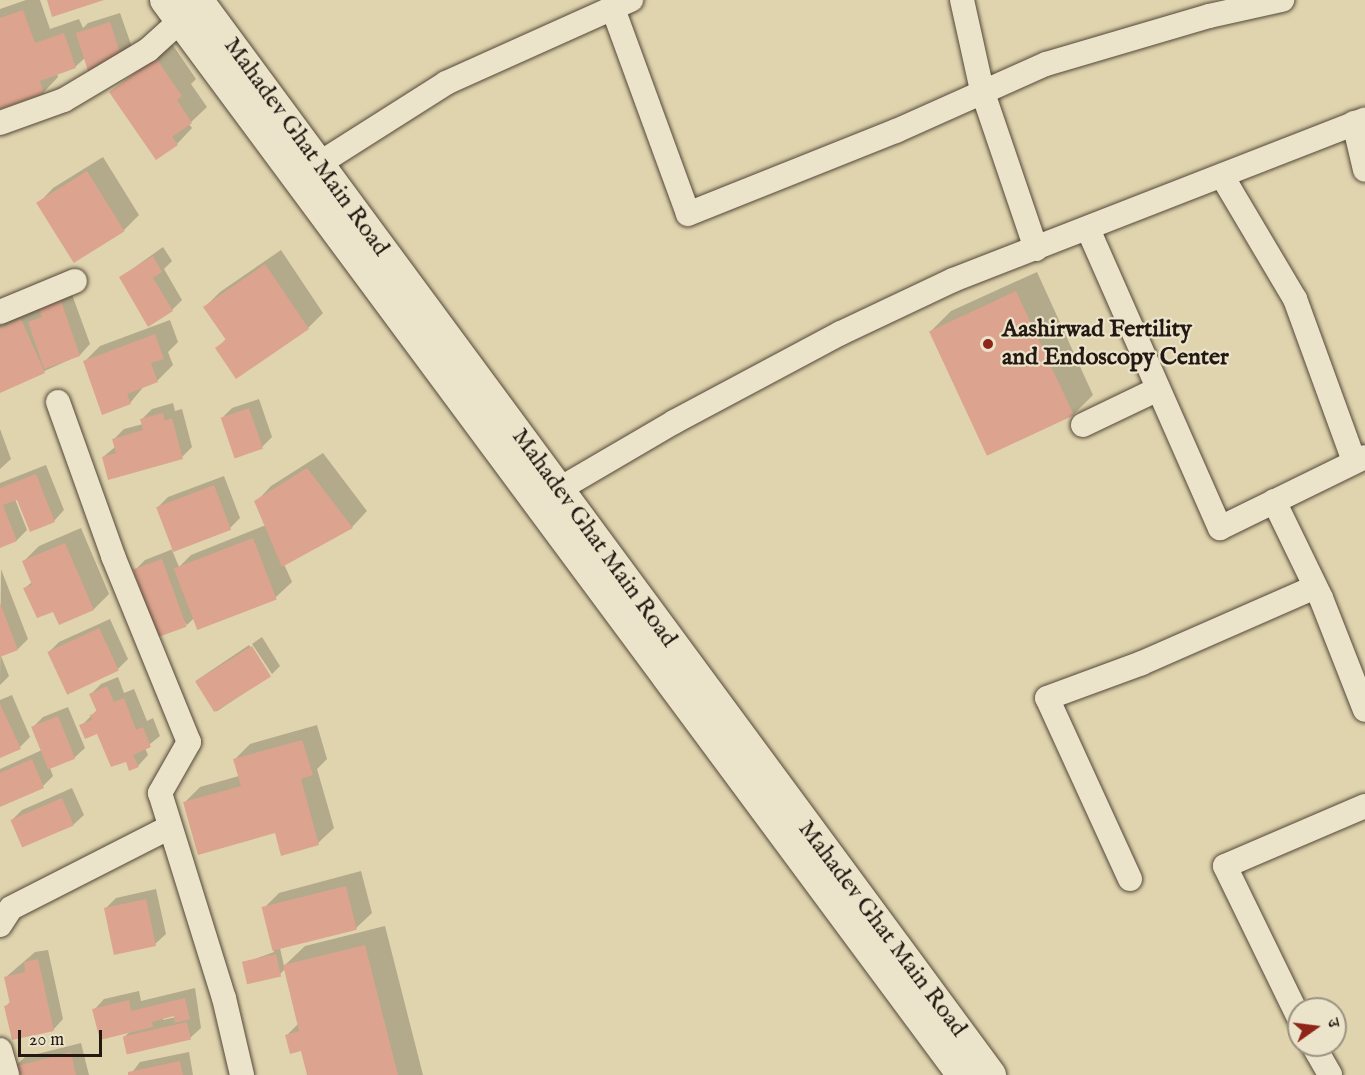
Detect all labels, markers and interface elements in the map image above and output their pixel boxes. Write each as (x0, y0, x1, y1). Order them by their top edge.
street label: Mahadev Ghat Main Road (217, 32, 395, 262)
place label: Aashirwad Fertility and Endoscopy Center (1002, 316, 1229, 372)
marker: Aashirwad Fertility and Endoscopy Center (979, 335, 997, 353)
street label: Mahadev Ghat Main Road (505, 423, 683, 653)
street label: Mahadev Ghat Main Road (791, 815, 973, 1043)
north arrow (1287, 997, 1347, 1057)
text: उ (1322, 1017, 1343, 1030)
scale bar (21, 1018, 105, 1056)
text: 20 m (29, 1029, 64, 1052)

